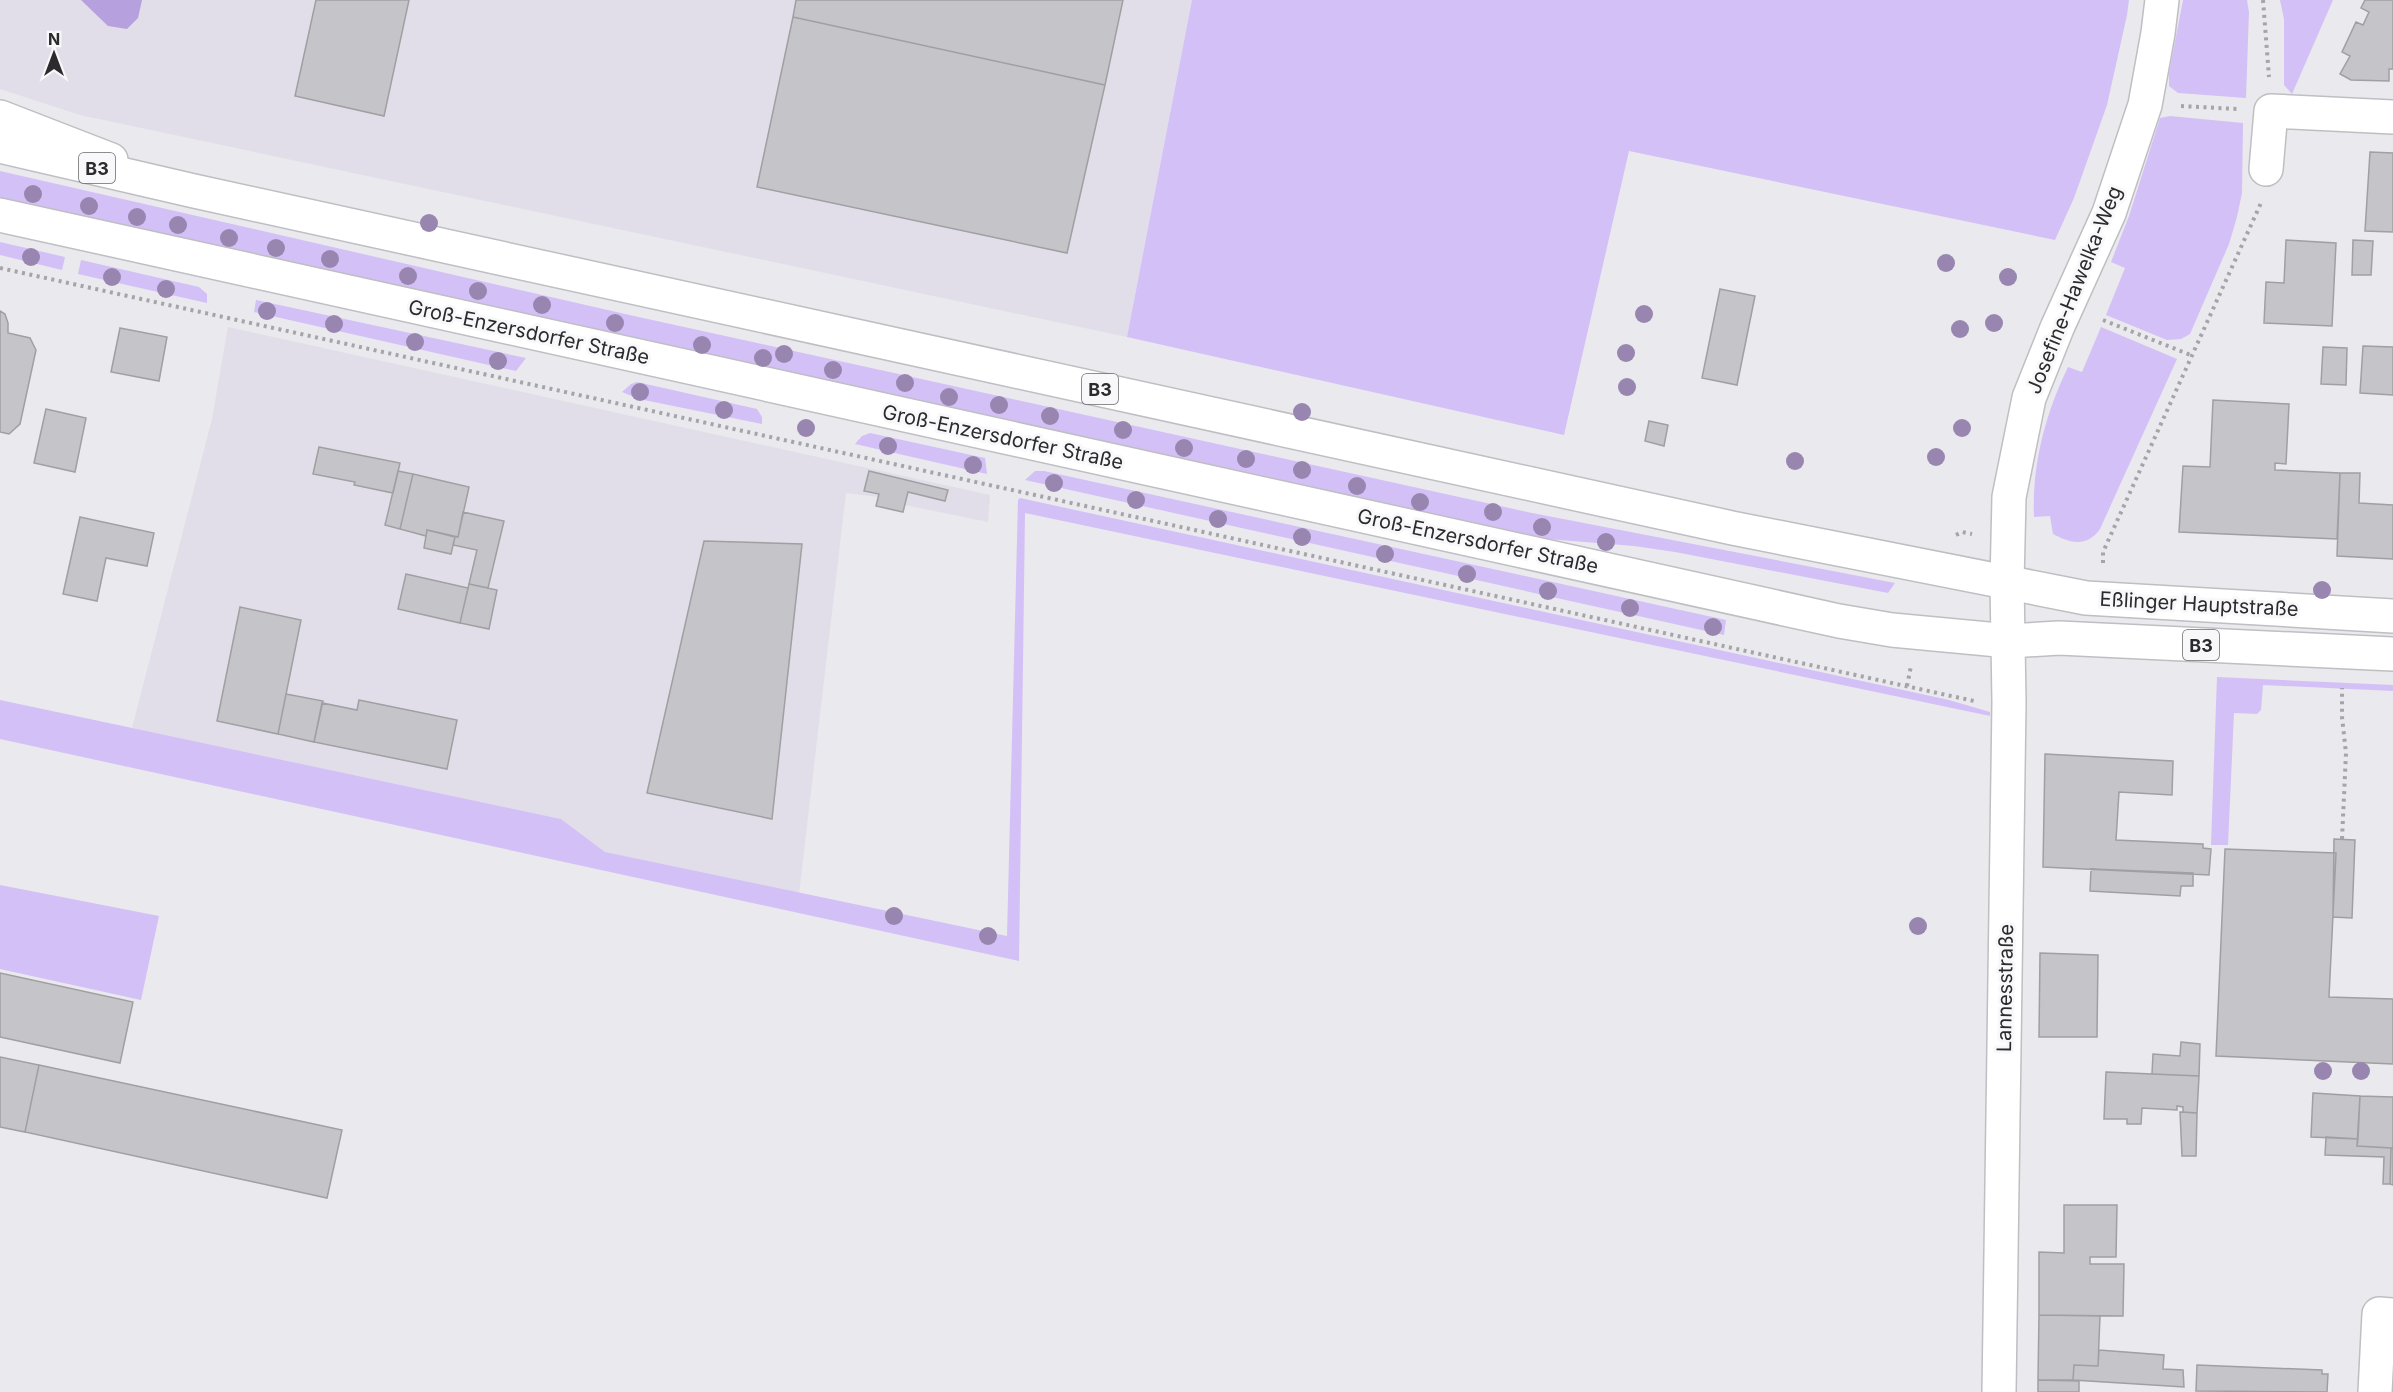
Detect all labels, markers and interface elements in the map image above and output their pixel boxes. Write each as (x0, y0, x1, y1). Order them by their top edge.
north arrow (24, 24, 84, 84)
text: N (48, 29, 60, 49)
road number: B3 (79, 153, 115, 183)
street label: Josefine-Hawelka-Weg (2021, 183, 2127, 397)
street label: Groß-Enzersdorfer Straße (406, 295, 652, 369)
road number: B3 (1082, 374, 1118, 404)
street label: Groß-Enzersdorfer Straße (880, 400, 1126, 474)
street label: Groß-Enzersdorfer Straße (1355, 504, 1601, 578)
street label: Eßlinger Hauptstraße (2099, 587, 2299, 621)
road number: B3 (2183, 630, 2219, 660)
street label: Lannesstraße (1992, 924, 2018, 1052)

